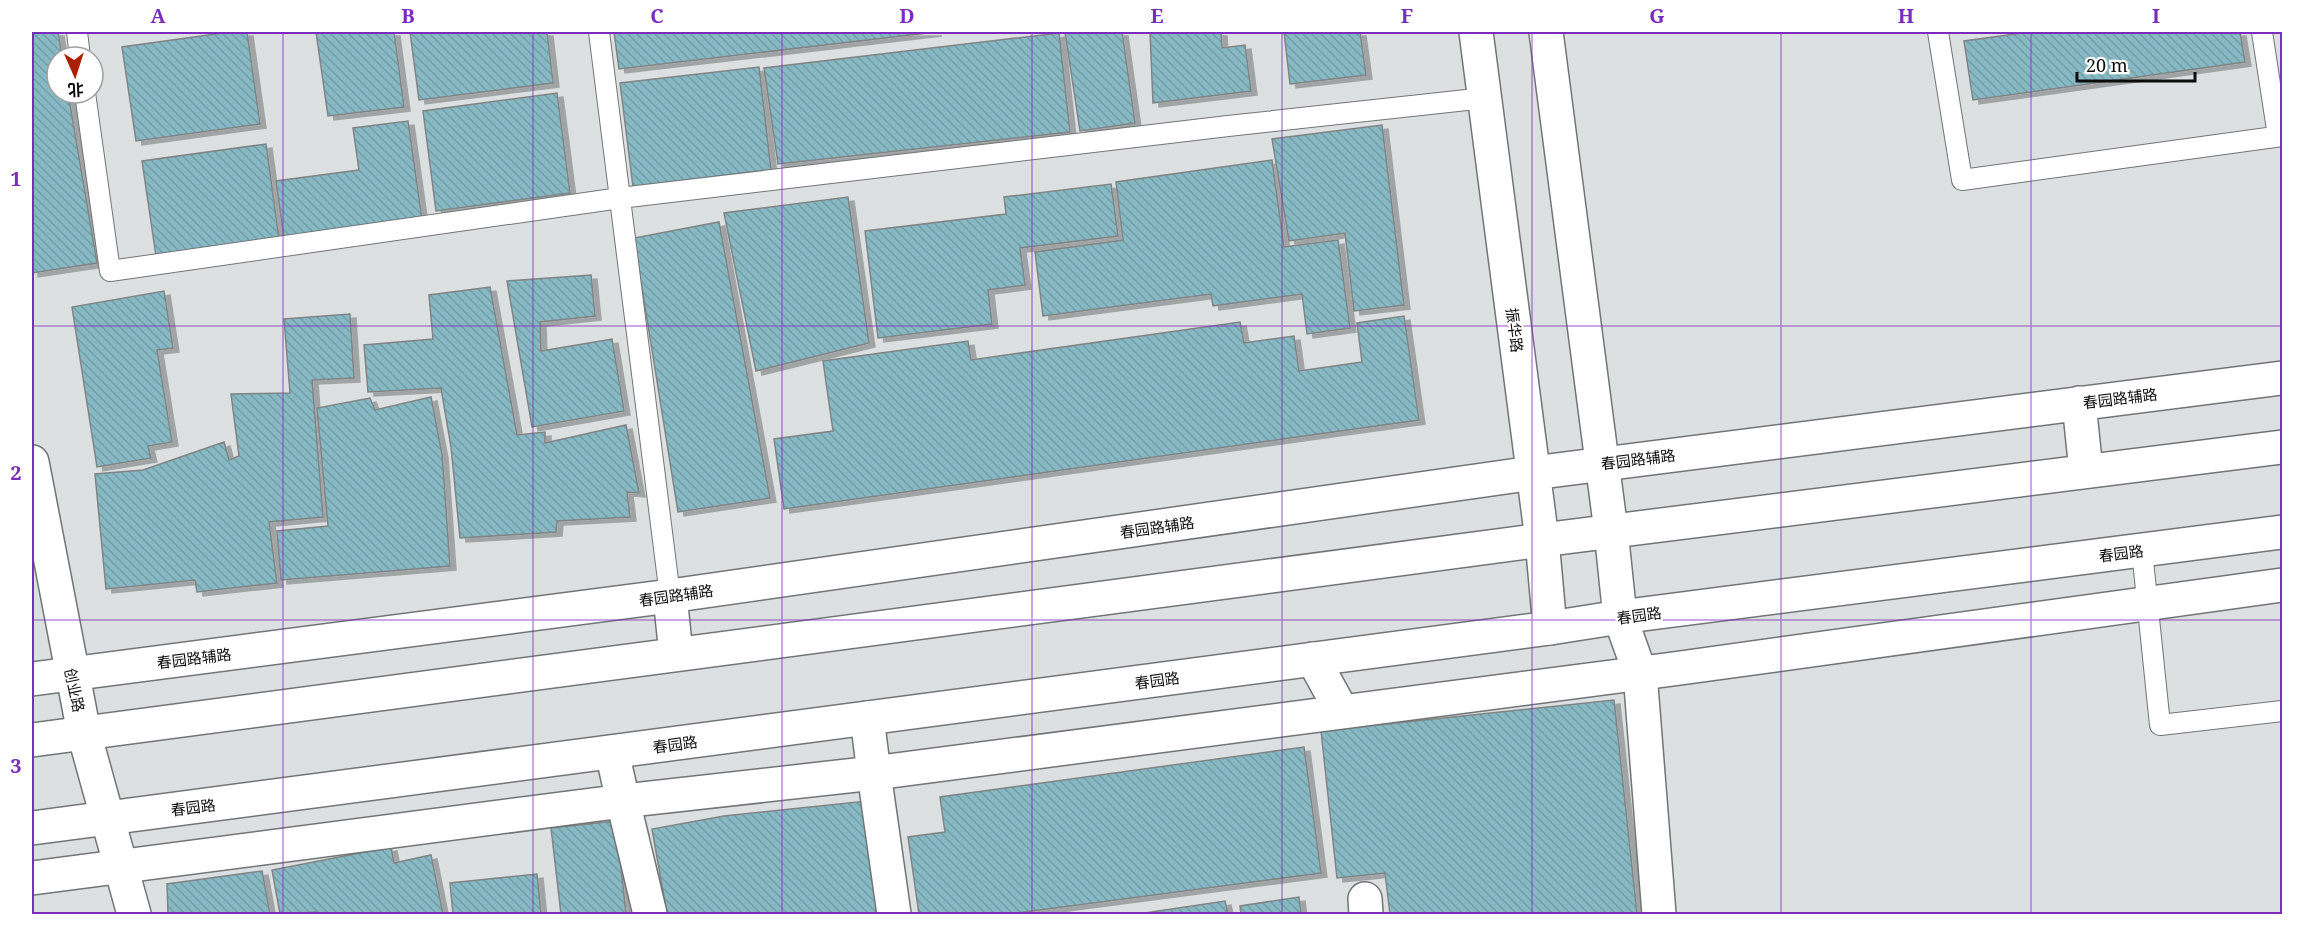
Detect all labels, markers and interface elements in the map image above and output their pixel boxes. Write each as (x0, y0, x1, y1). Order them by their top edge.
text: A (150, 2, 166, 29)
text: B (401, 2, 415, 29)
text: C (650, 2, 664, 29)
text: D (899, 2, 915, 29)
text: E (1150, 2, 1164, 29)
text: F (1401, 2, 1413, 29)
text: G (1649, 2, 1665, 29)
text: H (1898, 2, 1914, 29)
text: I (2152, 2, 2160, 29)
north arrow (45, 45, 105, 105)
scale bar (2077, 45, 2196, 83)
text: 20 m (2086, 53, 2128, 77)
text: 北 (67, 79, 84, 101)
text: 1 (10, 165, 22, 192)
street label: 振华路 (1502, 306, 1528, 354)
street label: 春园路辅路 (2082, 384, 2158, 412)
street label: 春园路辅路 (1600, 445, 1676, 473)
text: 2 (10, 459, 22, 486)
street label: 春园路辅路 (1118, 512, 1196, 542)
street label: 春园路 (2097, 540, 2145, 566)
street label: 春园路辅路 (637, 580, 715, 610)
street label: 春园路 (1615, 602, 1663, 628)
street label: 春园路辅路 (156, 644, 232, 672)
street label: 创业路 (61, 666, 89, 714)
street label: 春园路 (1133, 667, 1181, 693)
street label: 春园路 (651, 731, 699, 757)
text: 3 (10, 752, 22, 779)
street label: 春园路 (169, 794, 217, 820)

